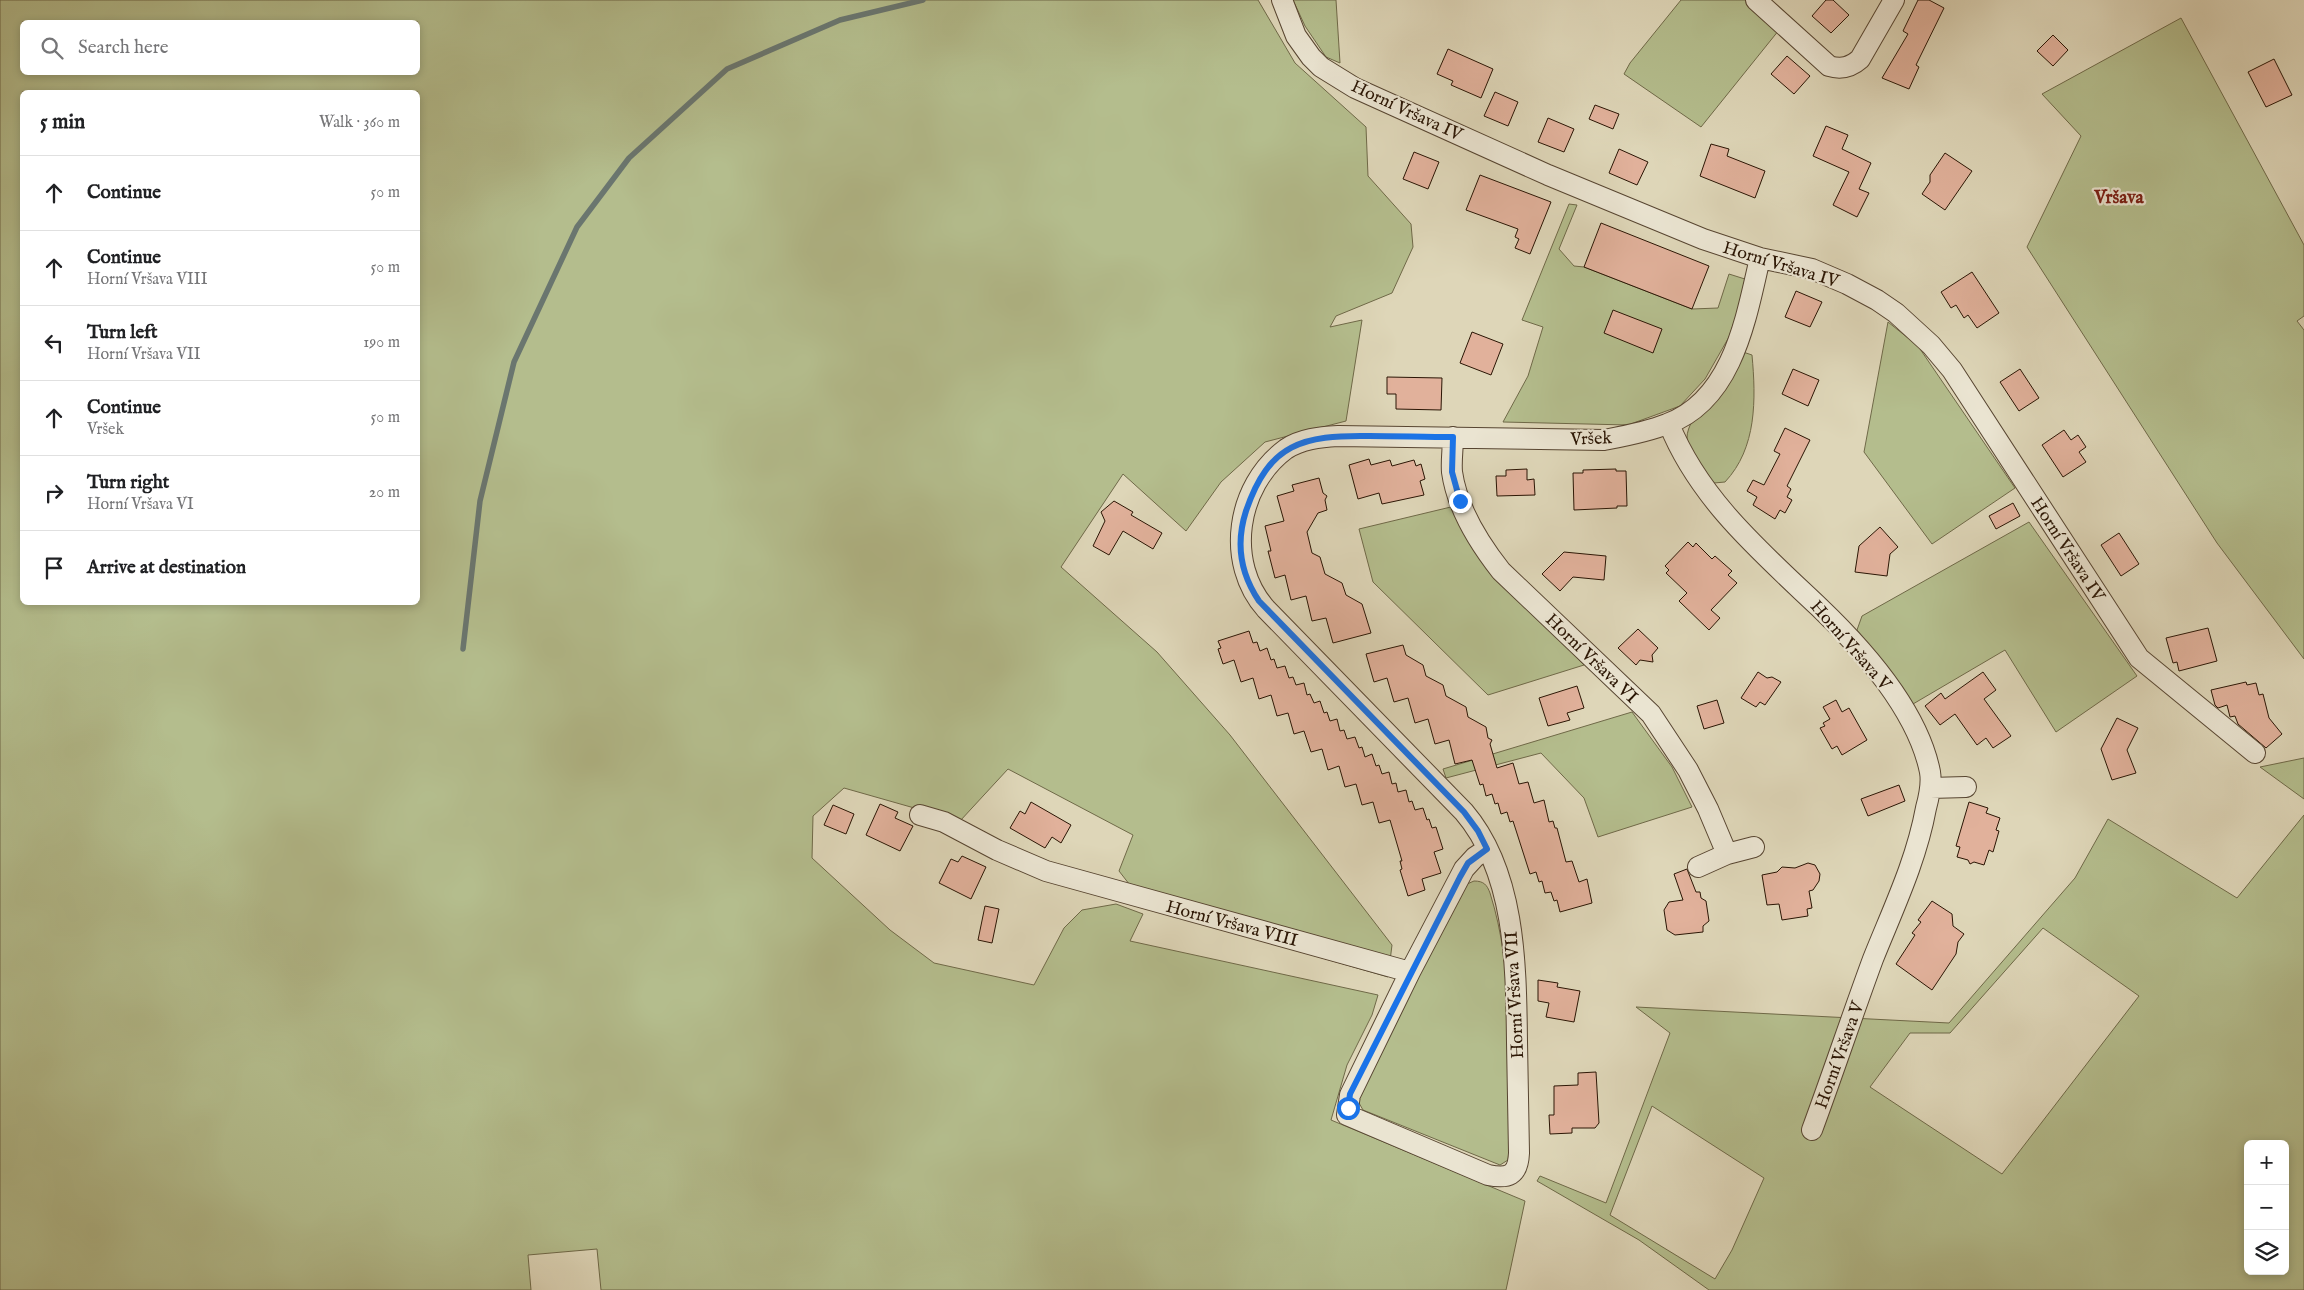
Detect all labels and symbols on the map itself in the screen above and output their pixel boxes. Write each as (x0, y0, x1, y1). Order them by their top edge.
street label: Horní Vršava IV (1347, 76, 1467, 148)
district label: Vršava (2093, 186, 2145, 210)
street label: Horní Vršava IV (1720, 237, 1843, 294)
street label: Vršek (1569, 427, 1613, 452)
route end (1449, 490, 1472, 513)
street label: Horní Vršava IV (2024, 493, 2110, 608)
street label: Horní Vršava V (1804, 596, 1896, 697)
street label: Horní Vršava VI (1540, 609, 1642, 709)
street label: Horní Vršava VIII (1163, 896, 1300, 953)
street label: Horní Vršava VII (1501, 930, 1530, 1059)
street label: Horní Vršava V (1810, 998, 1871, 1112)
route start (1337, 1097, 1360, 1120)

